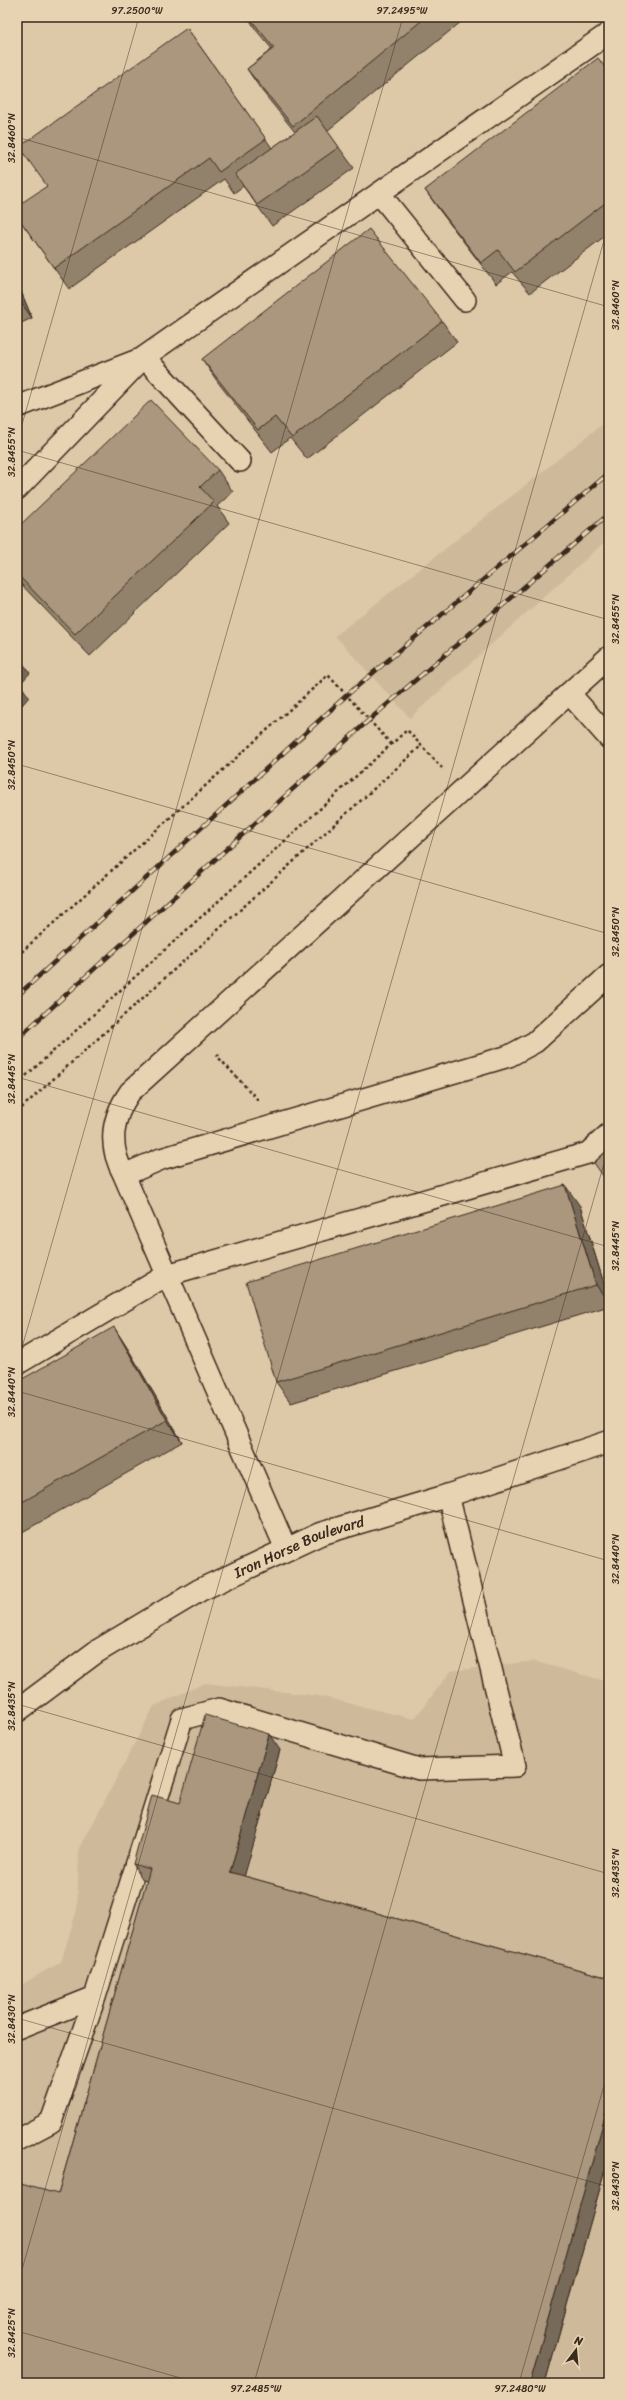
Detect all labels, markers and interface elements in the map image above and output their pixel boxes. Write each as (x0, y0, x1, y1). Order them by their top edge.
text: 97.2500°W (111, 2, 163, 20)
text: 97.2495°W (376, 2, 428, 20)
text: 32.8460°N (3, 113, 21, 163)
text: 32.8460°N (607, 280, 625, 330)
text: 32.8455°N (3, 427, 21, 477)
text: 32.8455°N (607, 594, 625, 644)
text: 32.8450°N (3, 740, 21, 790)
text: 32.8450°N (607, 907, 625, 957)
text: 32.8445°N (3, 1054, 21, 1104)
text: 32.8445°N (607, 1221, 625, 1271)
text: 32.8440°N (3, 1367, 21, 1417)
street label: Iron Horse Boulevard (229, 1508, 369, 1586)
text: 32.8440°N (607, 1534, 625, 1584)
text: 32.8435°N (3, 1681, 21, 1731)
text: 32.8435°N (607, 1848, 625, 1898)
text: 32.8430°N (3, 1994, 21, 2044)
text: 32.8430°N (607, 2161, 625, 2211)
text: 32.8425°N (3, 2308, 21, 2358)
north arrow (556, 2330, 596, 2370)
text: N (571, 2330, 585, 2351)
text: 97.2485°W (230, 2380, 282, 2398)
text: 97.2480°W (494, 2380, 546, 2398)

